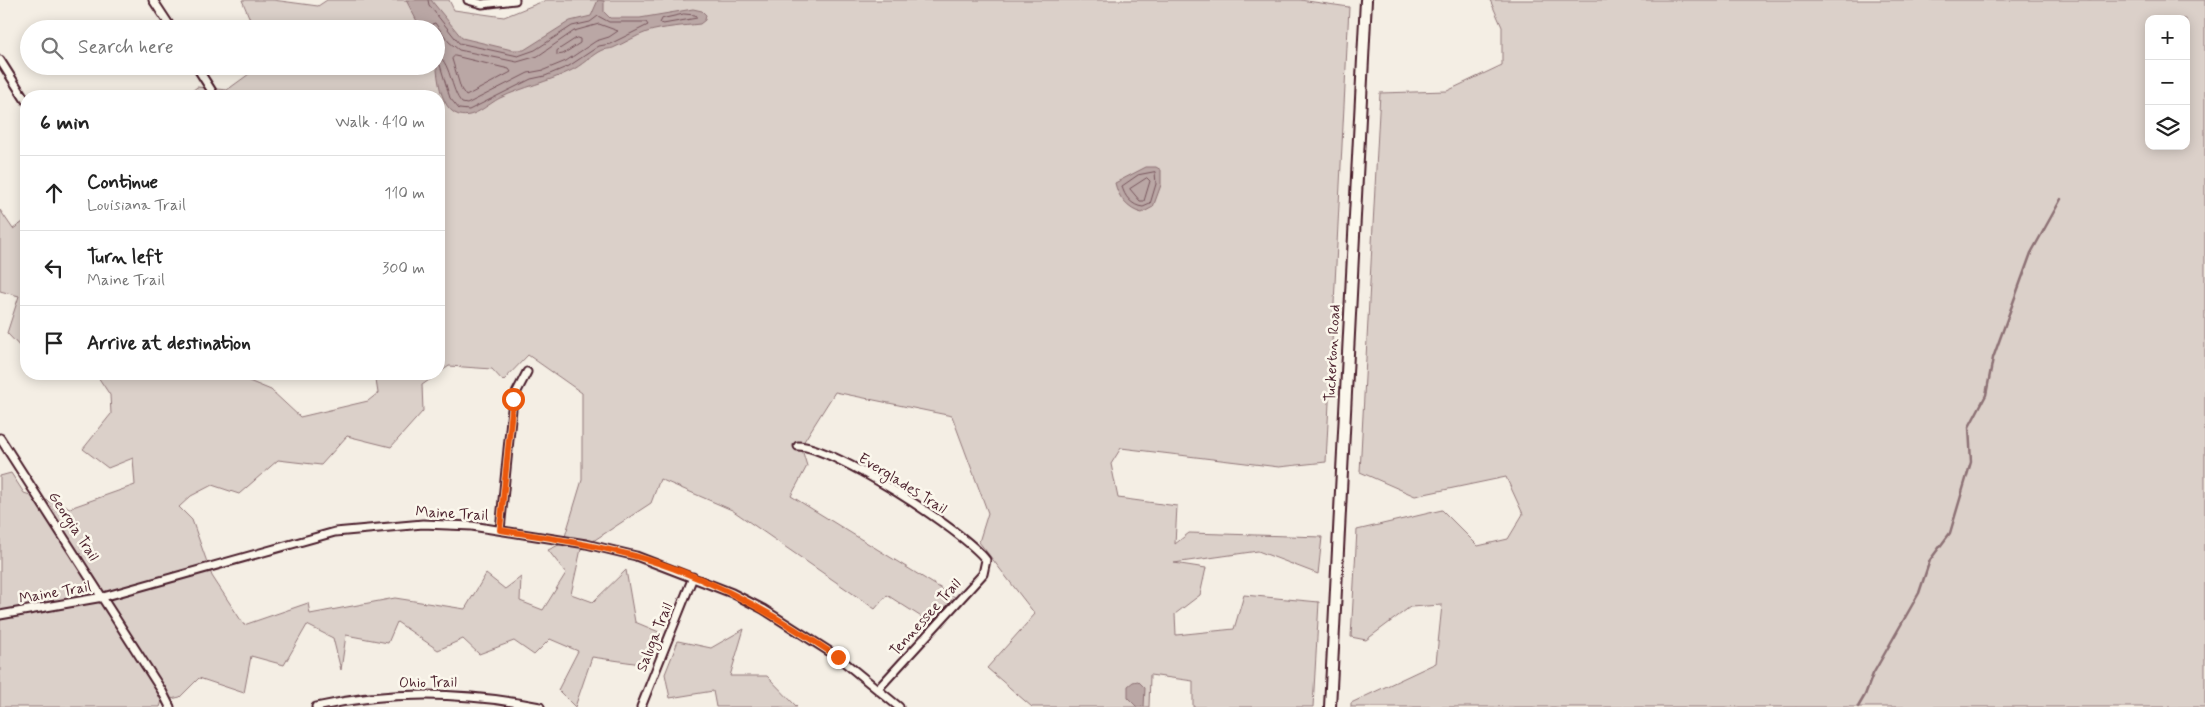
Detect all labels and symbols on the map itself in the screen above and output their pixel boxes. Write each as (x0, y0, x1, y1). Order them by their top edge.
street label: Tuckerton Road (1320, 304, 1346, 402)
route start (502, 388, 525, 411)
street label: Everglades Trail (854, 449, 951, 520)
street label: Georgia Trail (42, 488, 103, 566)
street label: Maine Trail (415, 502, 489, 526)
street label: Tennessee Trail (886, 575, 966, 661)
street label: Maine Trail (17, 577, 93, 609)
street label: Saluga Trail (632, 600, 679, 675)
route end (827, 646, 850, 669)
street label: Ohio Trail (399, 672, 457, 694)

